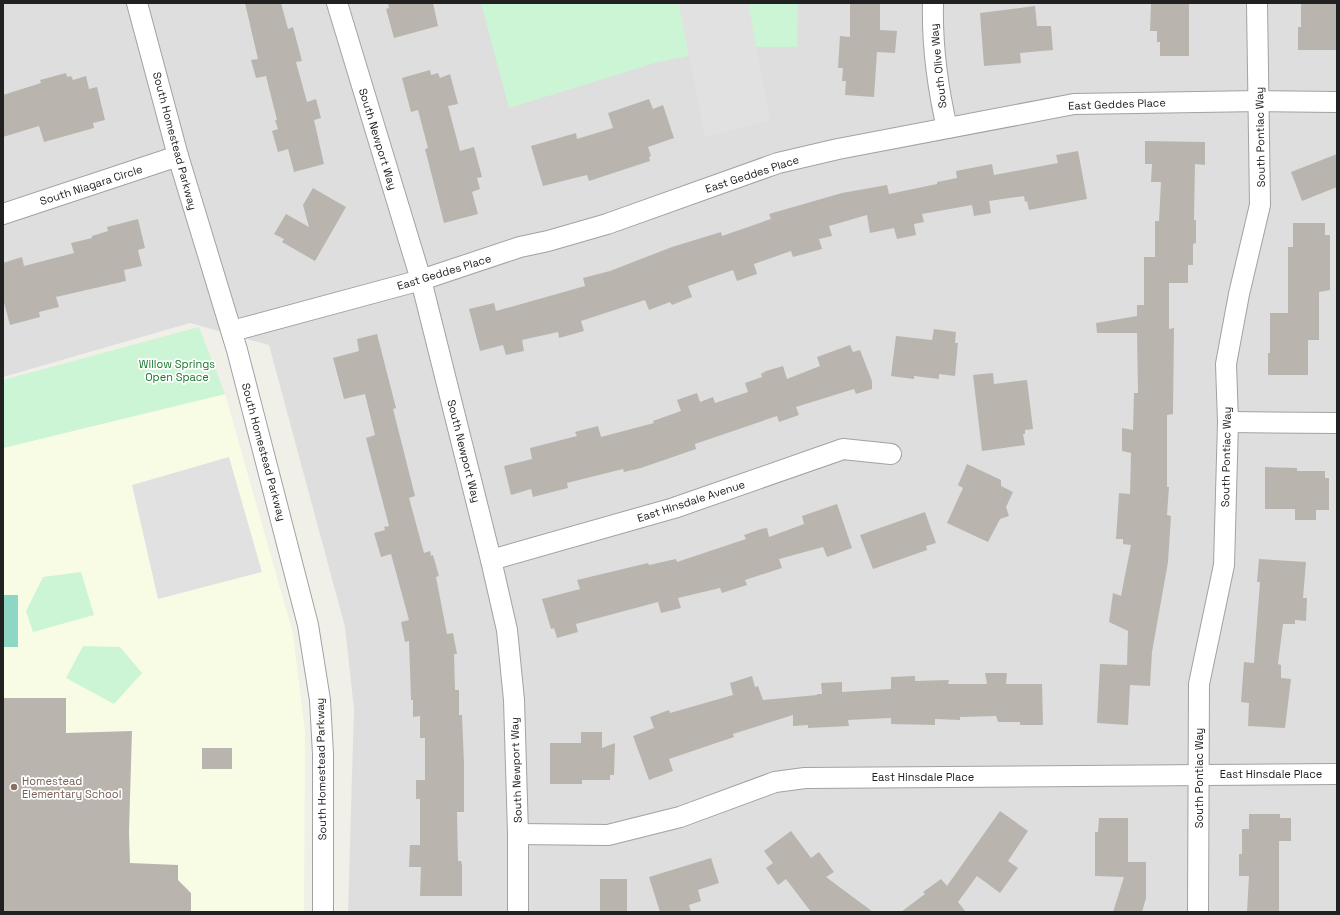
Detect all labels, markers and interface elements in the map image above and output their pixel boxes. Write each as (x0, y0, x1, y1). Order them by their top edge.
street label: South Olive Way (927, 23, 949, 109)
street label: South Homestead Parkway (150, 70, 200, 212)
street label: South Newport Way (356, 86, 400, 192)
street label: South Pontiac Way (1252, 87, 1268, 187)
street label: East Geddes Place (1068, 95, 1166, 113)
street label: East Geddes Place (703, 152, 801, 196)
street label: South Niagara Circle (38, 162, 144, 208)
street label: East Geddes Place (395, 251, 493, 293)
park label: Willow Springs Open Space (139, 357, 215, 384)
street label: South Homestead Parkway (239, 381, 289, 523)
street label: South Newport Way (444, 398, 484, 504)
street label: South Pontiac Way (1218, 407, 1234, 507)
street label: East Hinsdale Avenue (635, 477, 747, 525)
street label: South Homestead Parkway (313, 698, 329, 840)
street label: South Newport Way (507, 717, 525, 823)
street label: South Pontiac Way (1192, 728, 1206, 828)
street label: East Hinsdale Place (1220, 767, 1322, 781)
street label: East Hinsdale Place (872, 770, 974, 784)
place label: Homestead Elementary School (22, 774, 121, 801)
marker: Homestead Elementary School (9, 782, 19, 792)

